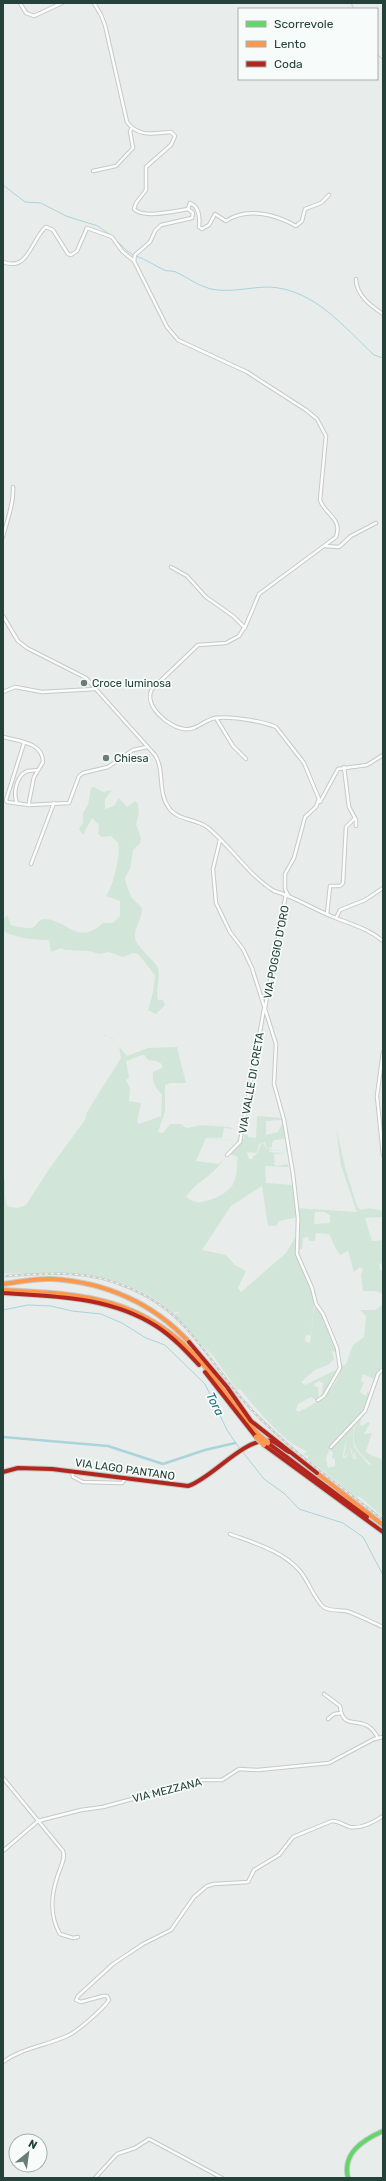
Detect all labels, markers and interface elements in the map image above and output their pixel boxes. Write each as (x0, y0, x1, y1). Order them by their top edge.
legend (238, 8, 378, 80)
text: Scorrevole (274, 17, 334, 31)
text: Lento (274, 37, 306, 51)
text: Coda (274, 57, 303, 71)
place label: Croce luminosa (92, 677, 171, 690)
marker: Croce luminosa (79, 678, 89, 688)
place label: Chiesa (114, 752, 149, 765)
marker: Chiesa (101, 753, 111, 763)
street label: VIA POGGIO D'ORO (261, 904, 292, 1000)
street label: VIA VALLE DI CRETA (236, 1031, 267, 1135)
water label: Tora (203, 1390, 227, 1418)
street label: VIA LAGO PANTANO (74, 1456, 176, 1483)
street label: VIA MEZZANA (131, 1775, 204, 1805)
north arrow (8, 2133, 48, 2173)
text: N (26, 2137, 39, 2152)

